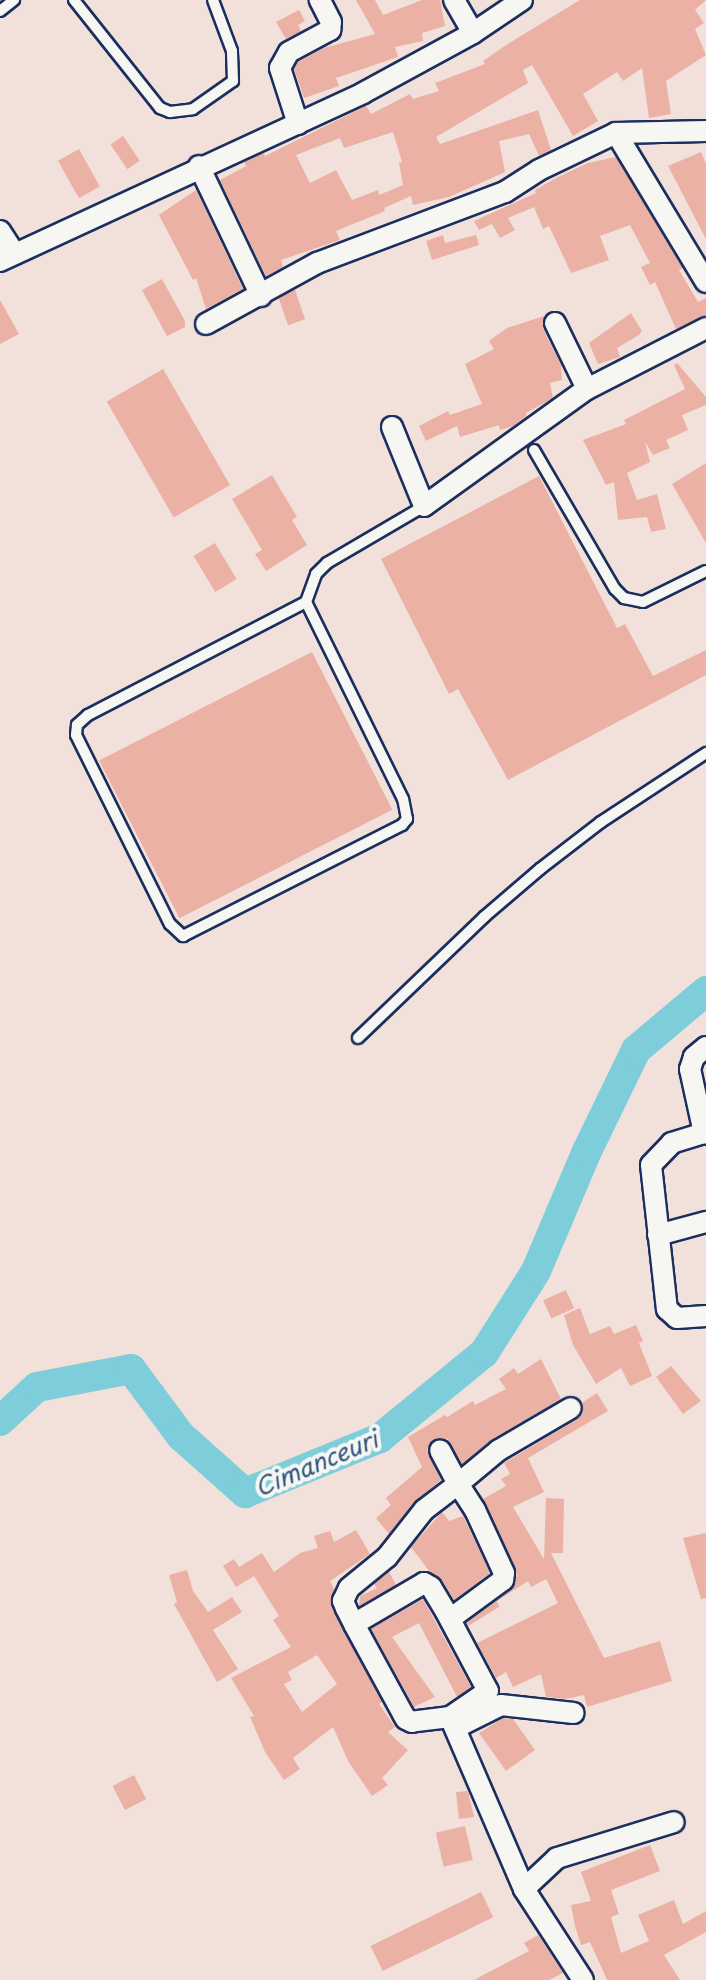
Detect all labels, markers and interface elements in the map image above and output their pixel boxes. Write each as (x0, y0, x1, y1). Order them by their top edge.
water label: Cimanceuri (250, 1424, 382, 1502)

